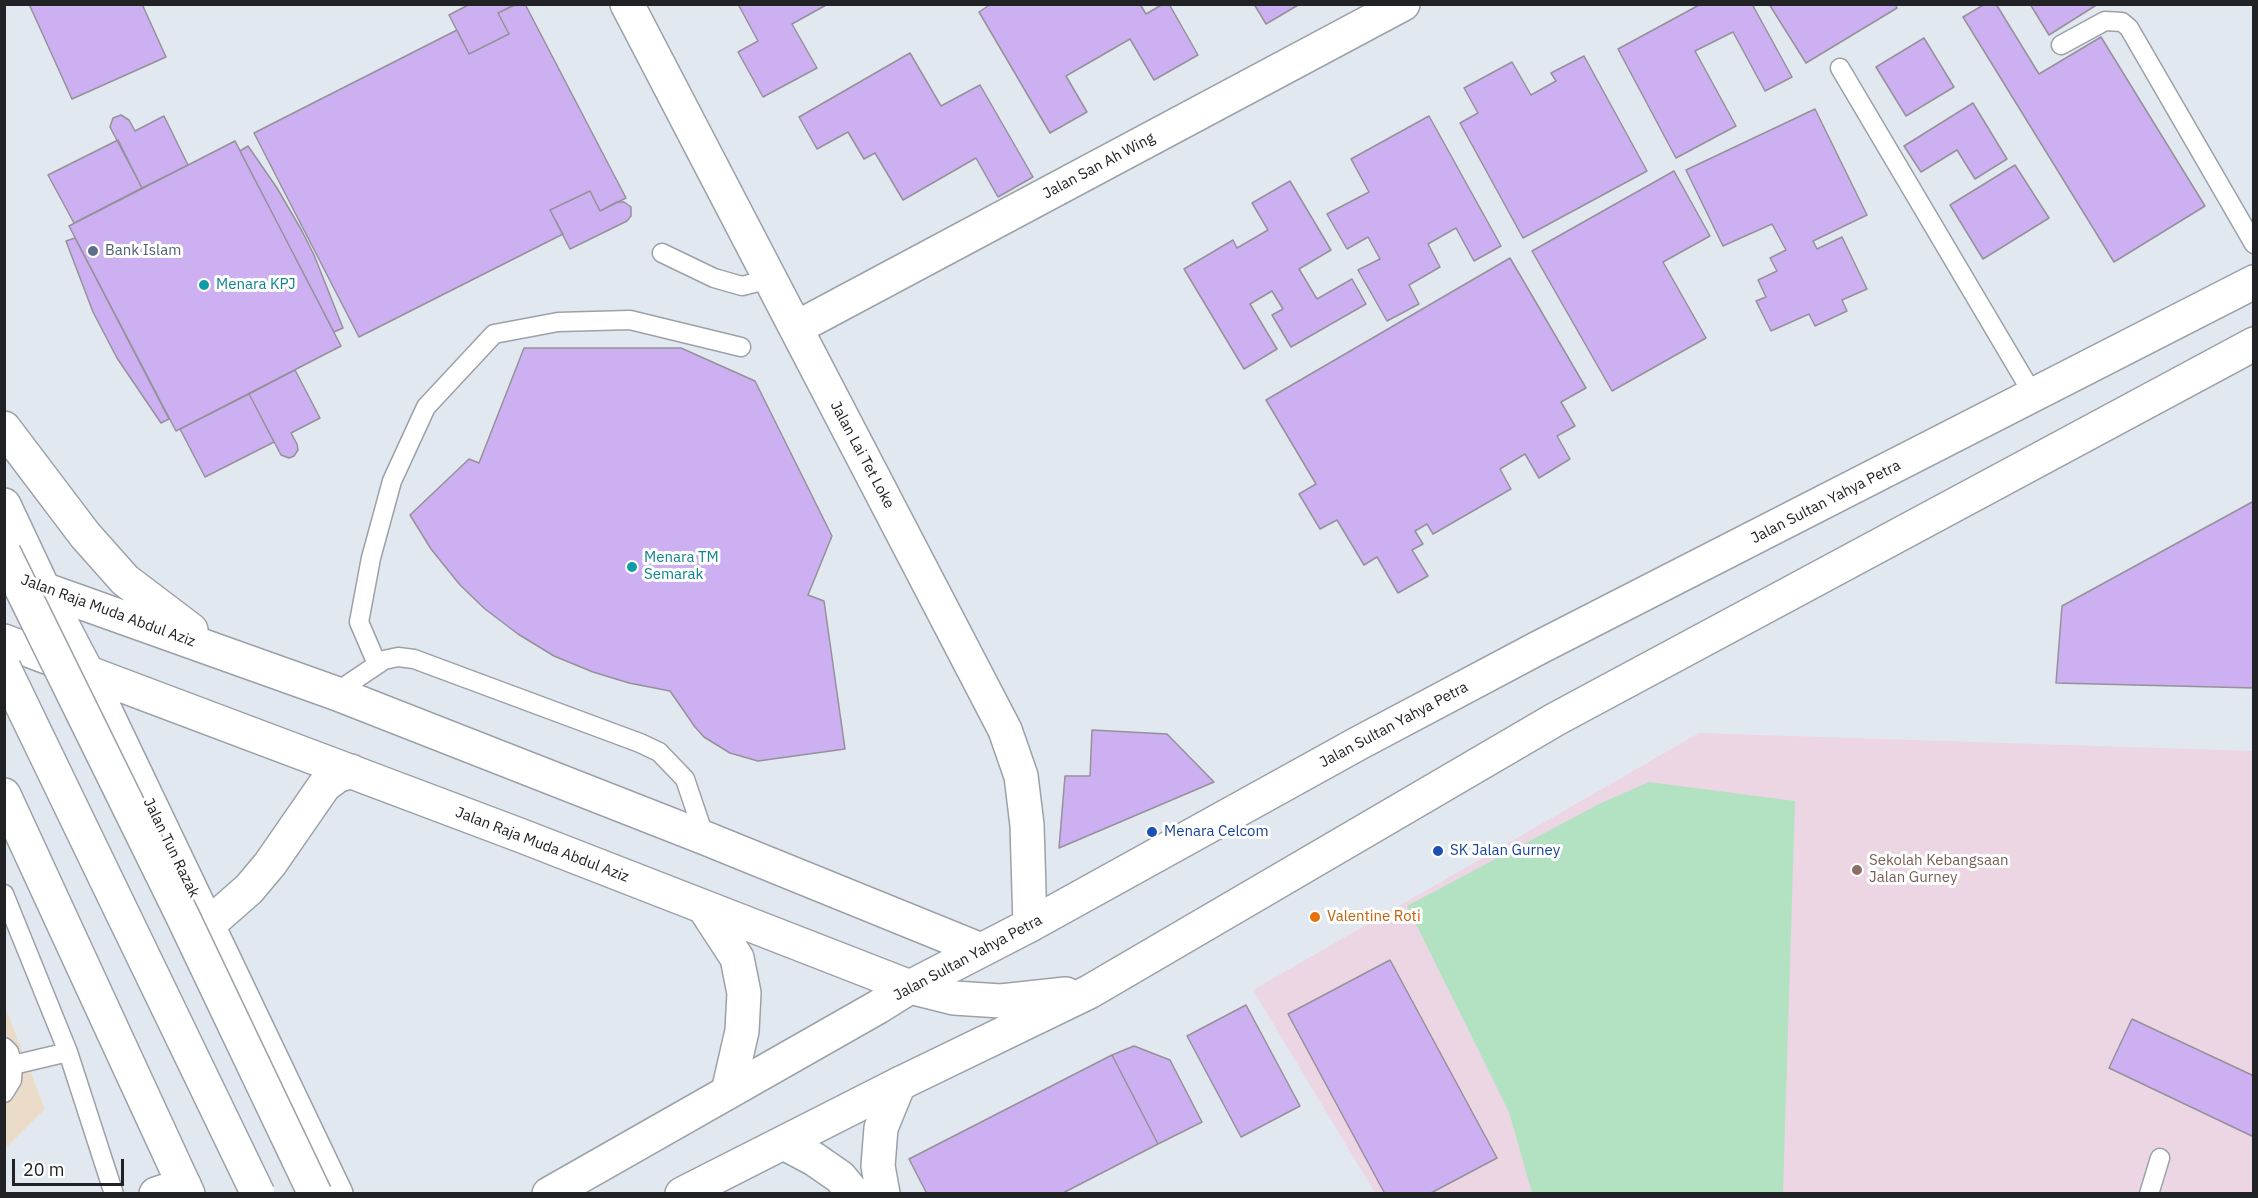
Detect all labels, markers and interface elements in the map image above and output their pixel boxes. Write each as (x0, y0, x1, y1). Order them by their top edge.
street label: Jalan San Ah Wing (1040, 129, 1158, 203)
place label: Bank Islam (105, 242, 181, 260)
marker: Bank Islam (86, 244, 100, 258)
place label: Menara KPJ (216, 276, 296, 294)
marker: Menara KPJ (197, 278, 211, 292)
street label: Jalan Lai Tet Loke (826, 398, 898, 512)
street label: Jalan Sultan Yahya Petra (1748, 456, 1904, 548)
place label: Menara TM Semarak (644, 549, 719, 584)
marker: Menara TM Semarak (625, 560, 639, 574)
street label: Jalan Raja Muda Abdul Aziz (18, 571, 198, 651)
street label: Jalan Sultan Yahya Petra (1317, 678, 1471, 772)
street label: Jalan Tun Razak (139, 795, 203, 901)
street label: Jalan Raja Muda Abdul Aziz (453, 804, 631, 886)
place label: Menara Celcom (1164, 823, 1269, 841)
marker: Menara Celcom (1145, 825, 1159, 839)
place label: SK Jalan Gurney (1450, 842, 1560, 860)
marker: SK Jalan Gurney (1431, 844, 1445, 858)
place label: Sekolah Kebangsaan Jalan Gurney (1869, 852, 2009, 887)
marker: Sekolah Kebangsaan Jalan Gurney (1850, 863, 1864, 877)
place label: Valentine Roti (1327, 908, 1421, 926)
marker: Valentine Roti (1308, 910, 1322, 924)
street label: Jalan Sultan Yahya Petra (891, 911, 1045, 1005)
scale bar (15, 1147, 128, 1185)
text: 20 m (23, 1158, 65, 1181)

